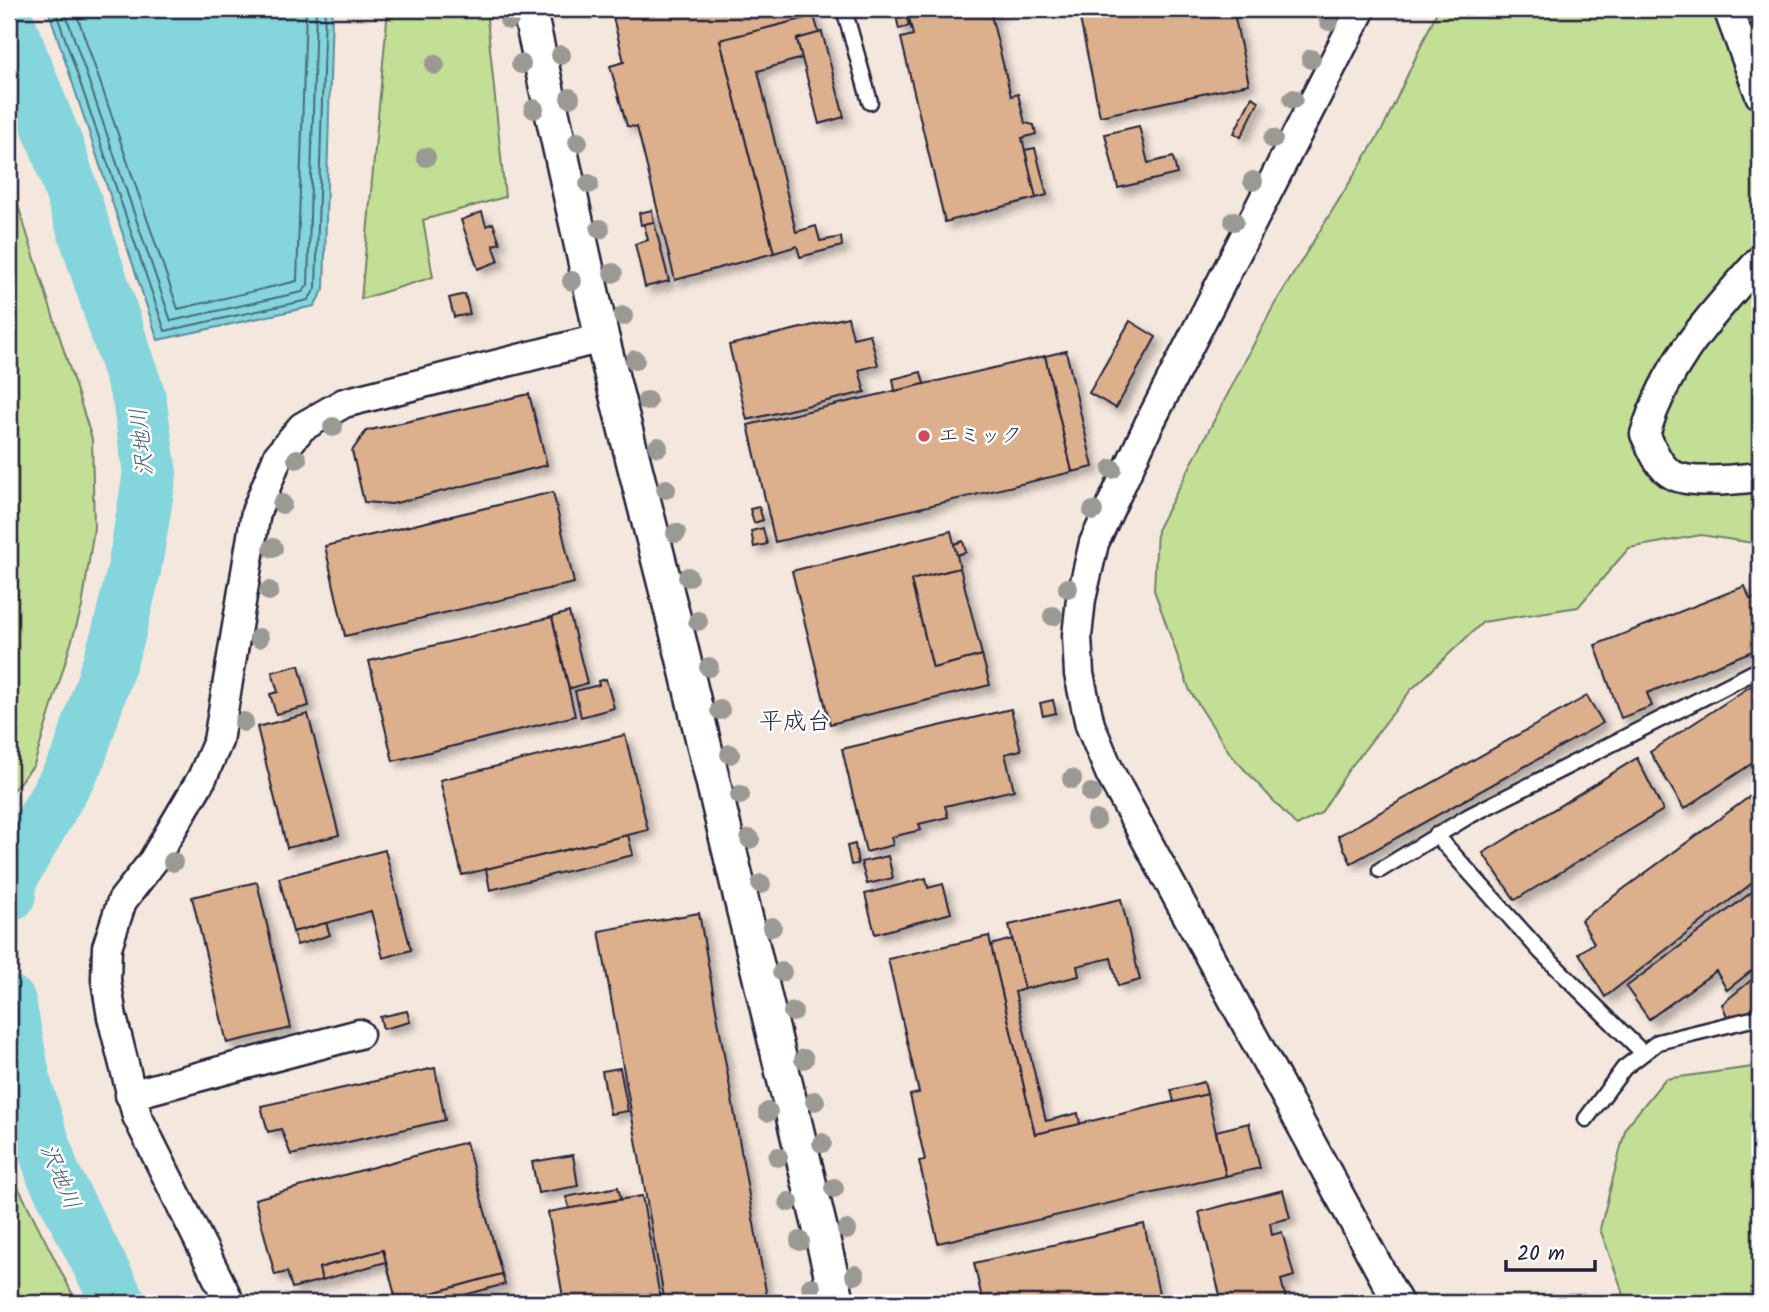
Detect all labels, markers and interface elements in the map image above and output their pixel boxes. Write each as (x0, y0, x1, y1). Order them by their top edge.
water label: 沢地川 (121, 406, 165, 478)
place label: エミック (938, 420, 1022, 453)
marker: エミック (916, 428, 932, 444)
district label: 平成台 (759, 703, 831, 742)
water label: 沢地川 (29, 1138, 89, 1216)
scale bar (1506, 1228, 1596, 1272)
text: 20 m (1517, 1238, 1565, 1271)

